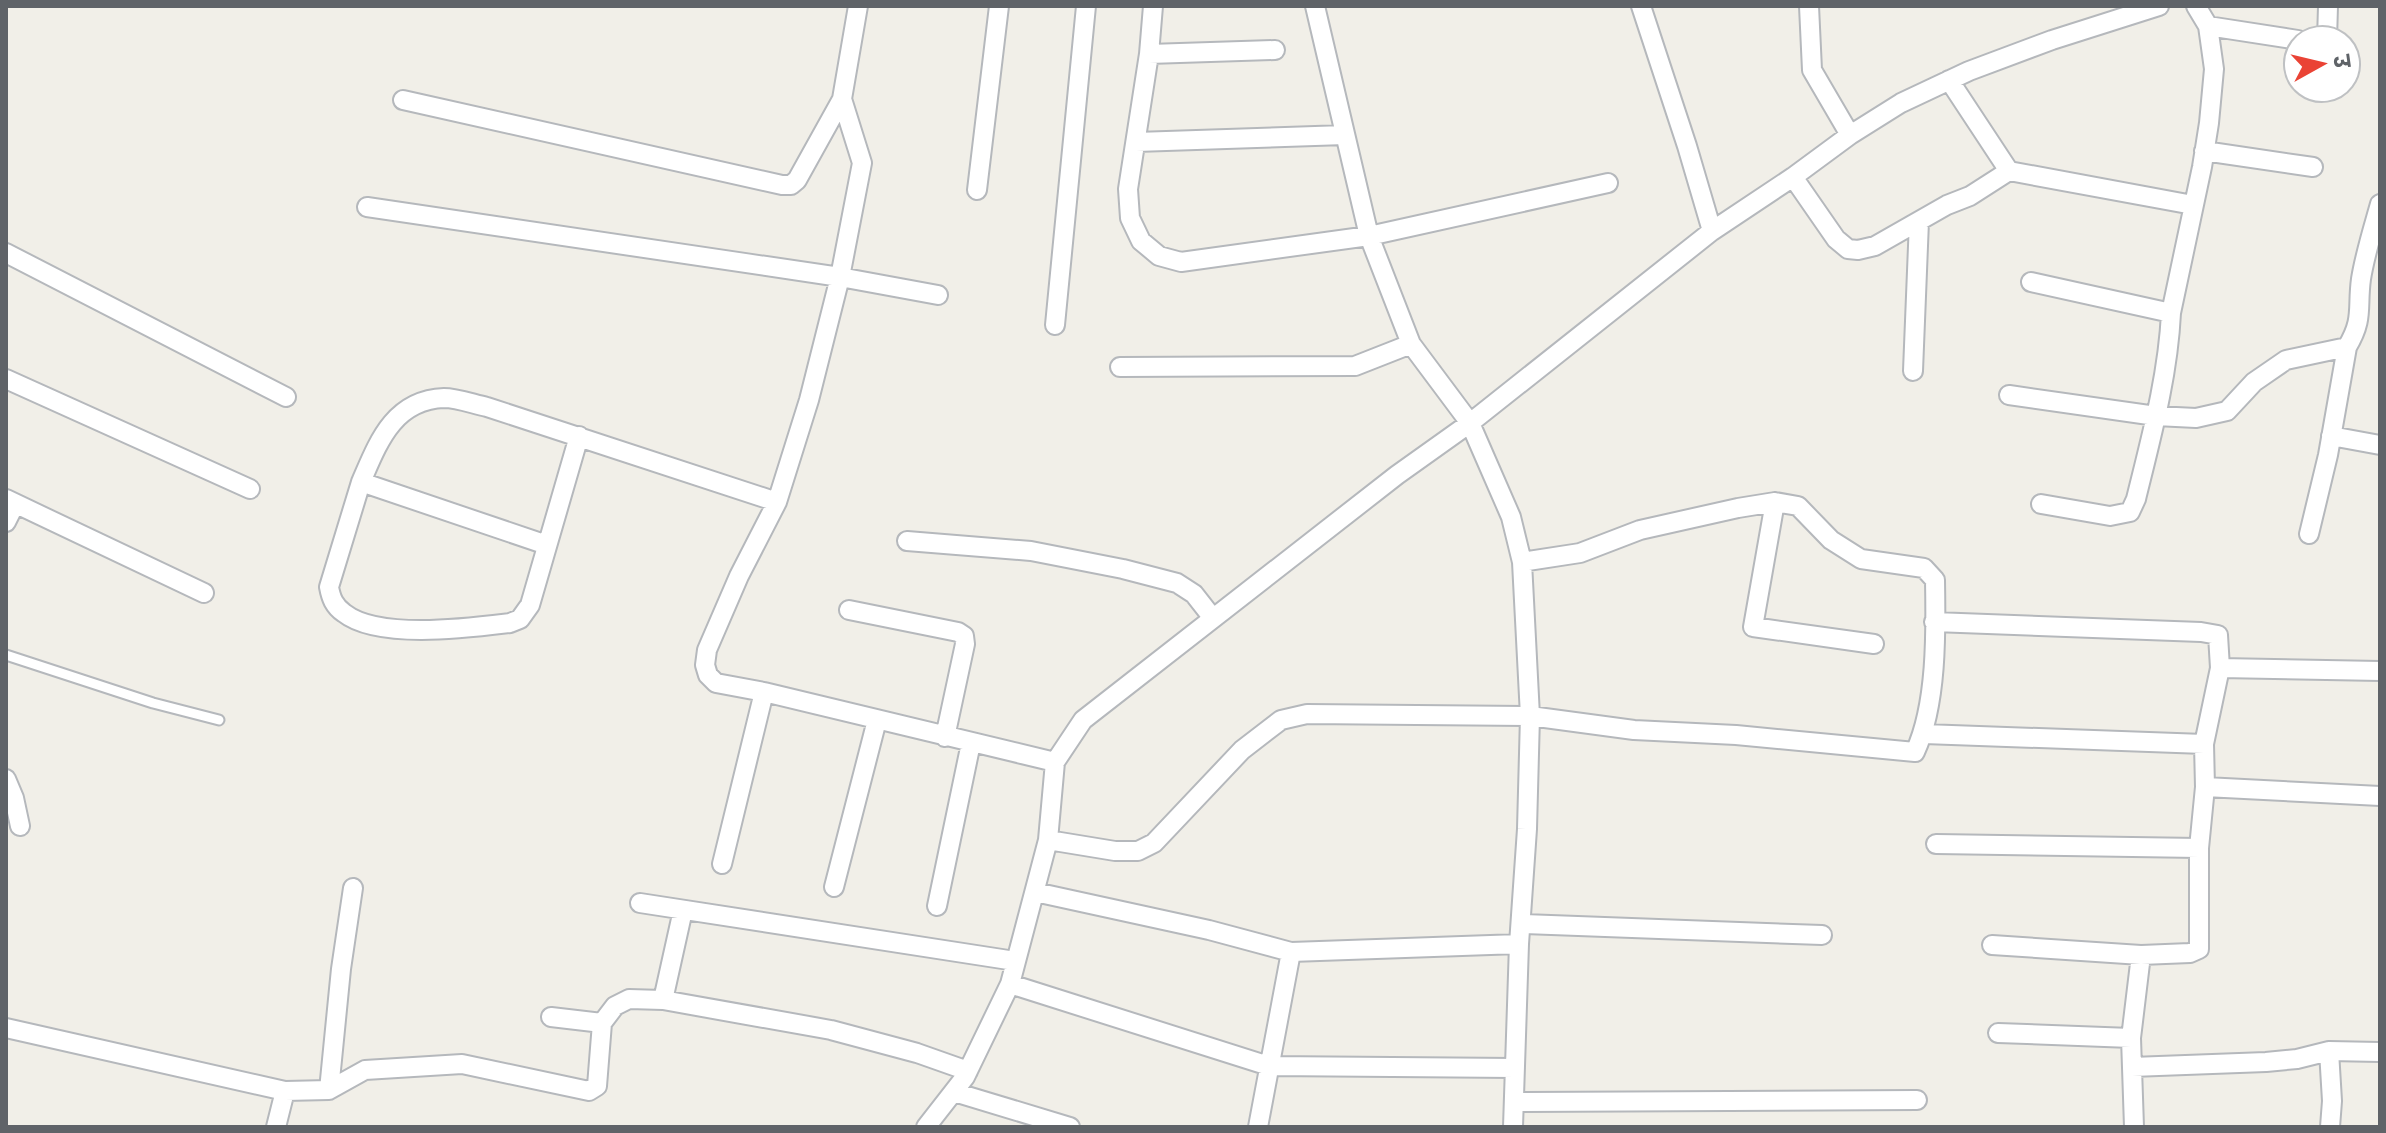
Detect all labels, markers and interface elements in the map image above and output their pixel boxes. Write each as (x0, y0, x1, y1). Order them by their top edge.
north arrow (2282, 24, 2362, 104)
text: उ (2325, 52, 2358, 70)

